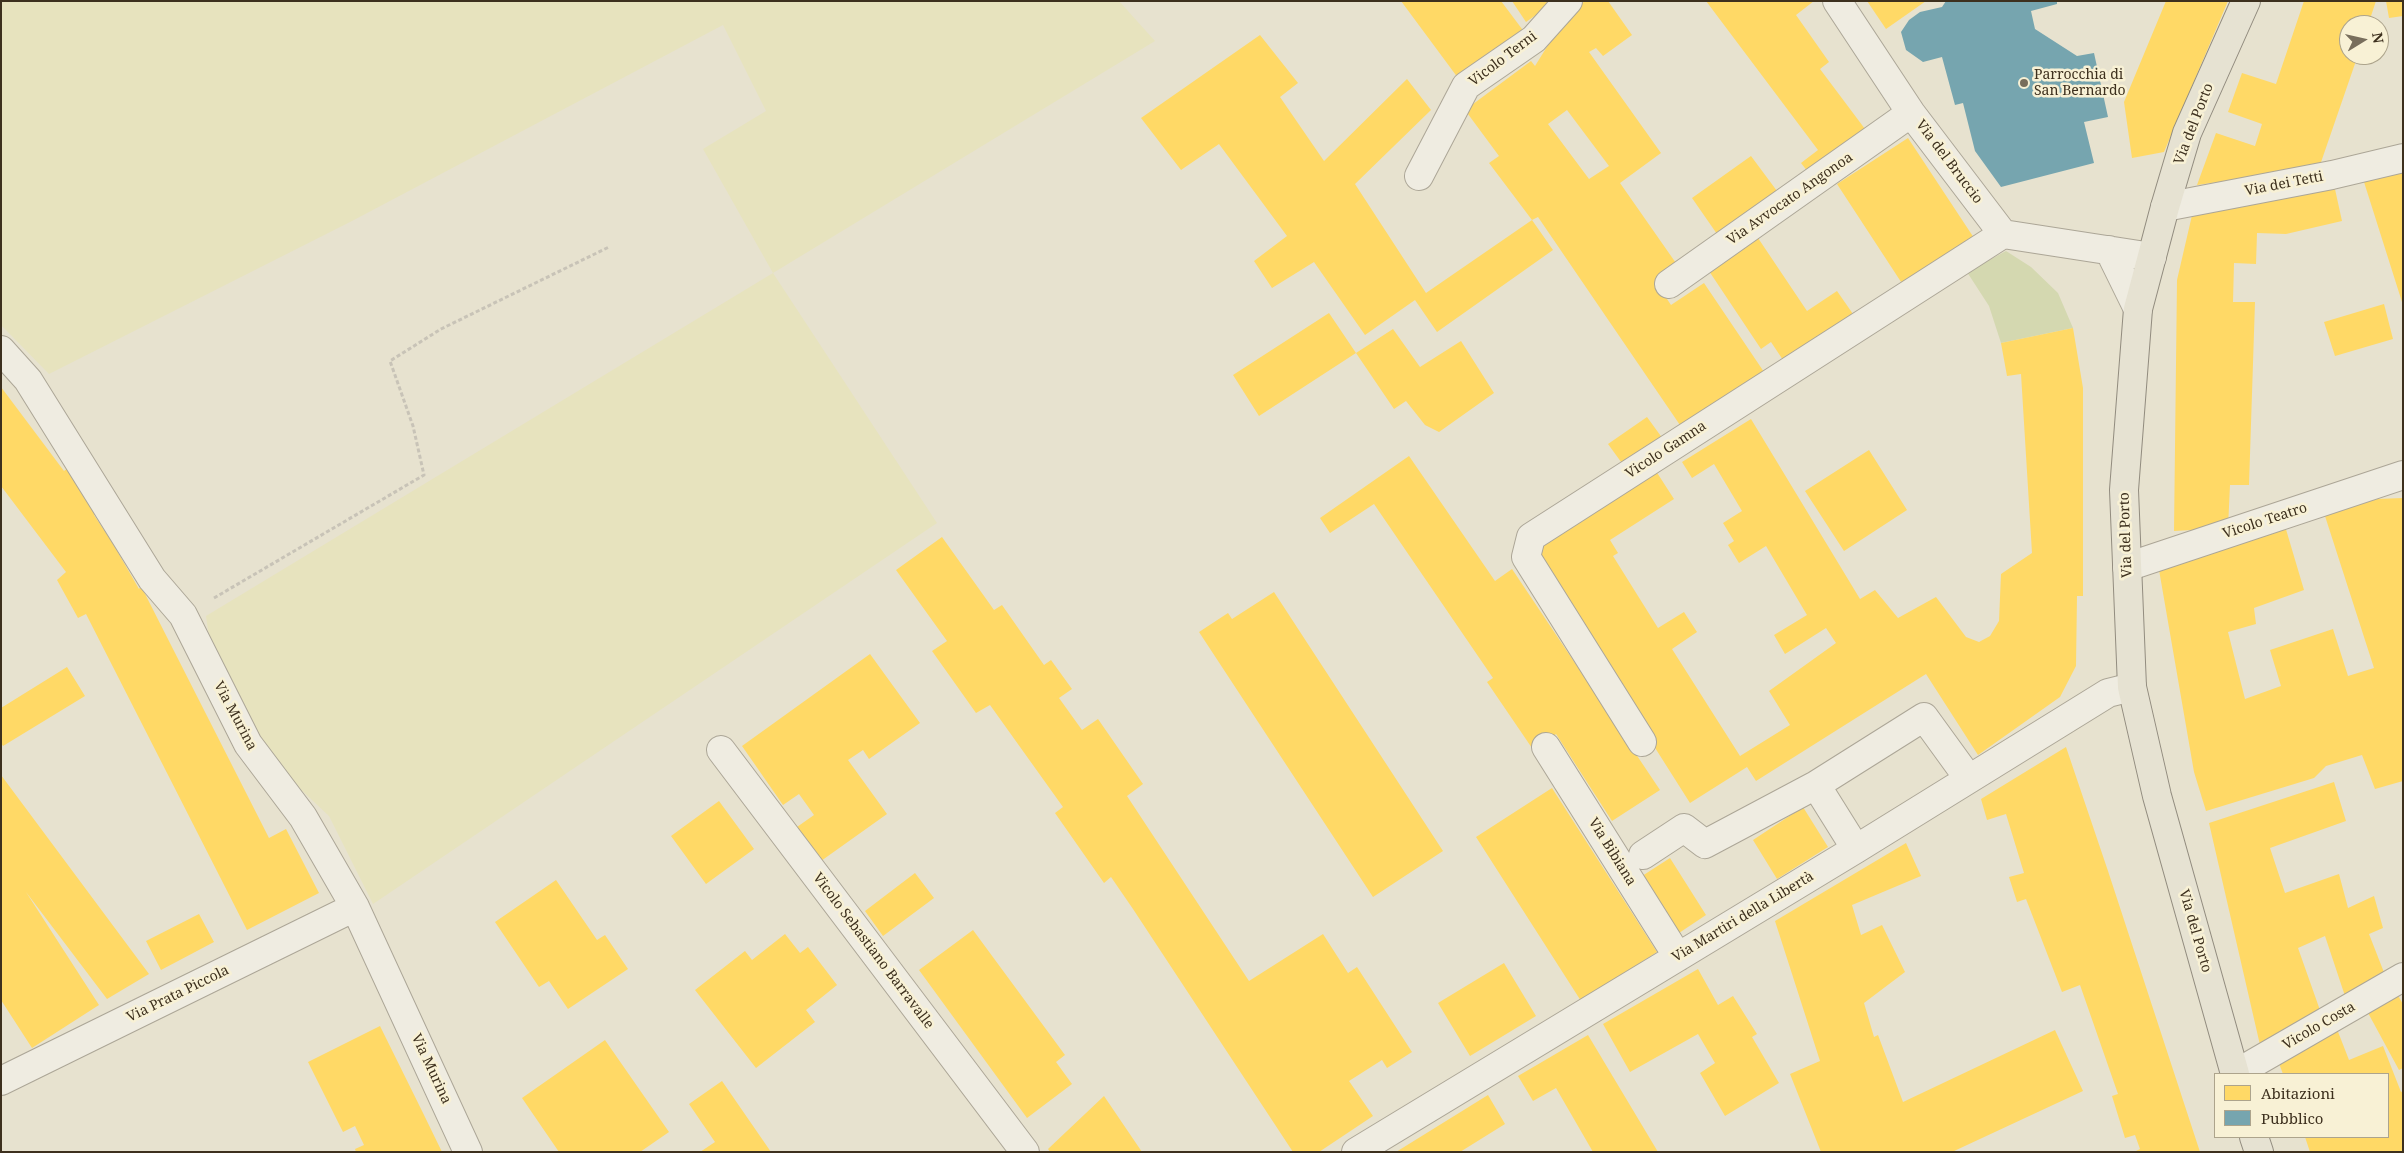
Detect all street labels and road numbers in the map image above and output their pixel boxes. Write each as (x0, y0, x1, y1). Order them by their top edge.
street label: Vicolo Terni (1466, 28, 1540, 90)
street label: Via del Porto (2171, 81, 2217, 167)
street label: Via del Bruccio (1912, 117, 1986, 207)
street label: Via Avvocato Angonoa (1724, 149, 1856, 249)
street label: Via dei Tetti (2243, 168, 2325, 200)
street label: Vicolo Gamna (1622, 418, 1710, 482)
street label: Via del Porto (2116, 492, 2136, 578)
street label: Vicolo Teatro (2221, 499, 2309, 543)
street label: Via Murina (210, 679, 260, 753)
street label: Via Bibiana (1584, 815, 1640, 889)
street label: Via Martiri della Libertà (1669, 868, 1817, 966)
street label: Vicolo Sebastiano Barravalle (809, 870, 937, 1032)
street label: Via del Porto (2175, 888, 2215, 974)
street label: Via Prata Piccola (124, 962, 232, 1026)
street label: Vicolo Costa (2280, 999, 2358, 1053)
street label: Via Murina (407, 1031, 455, 1107)

